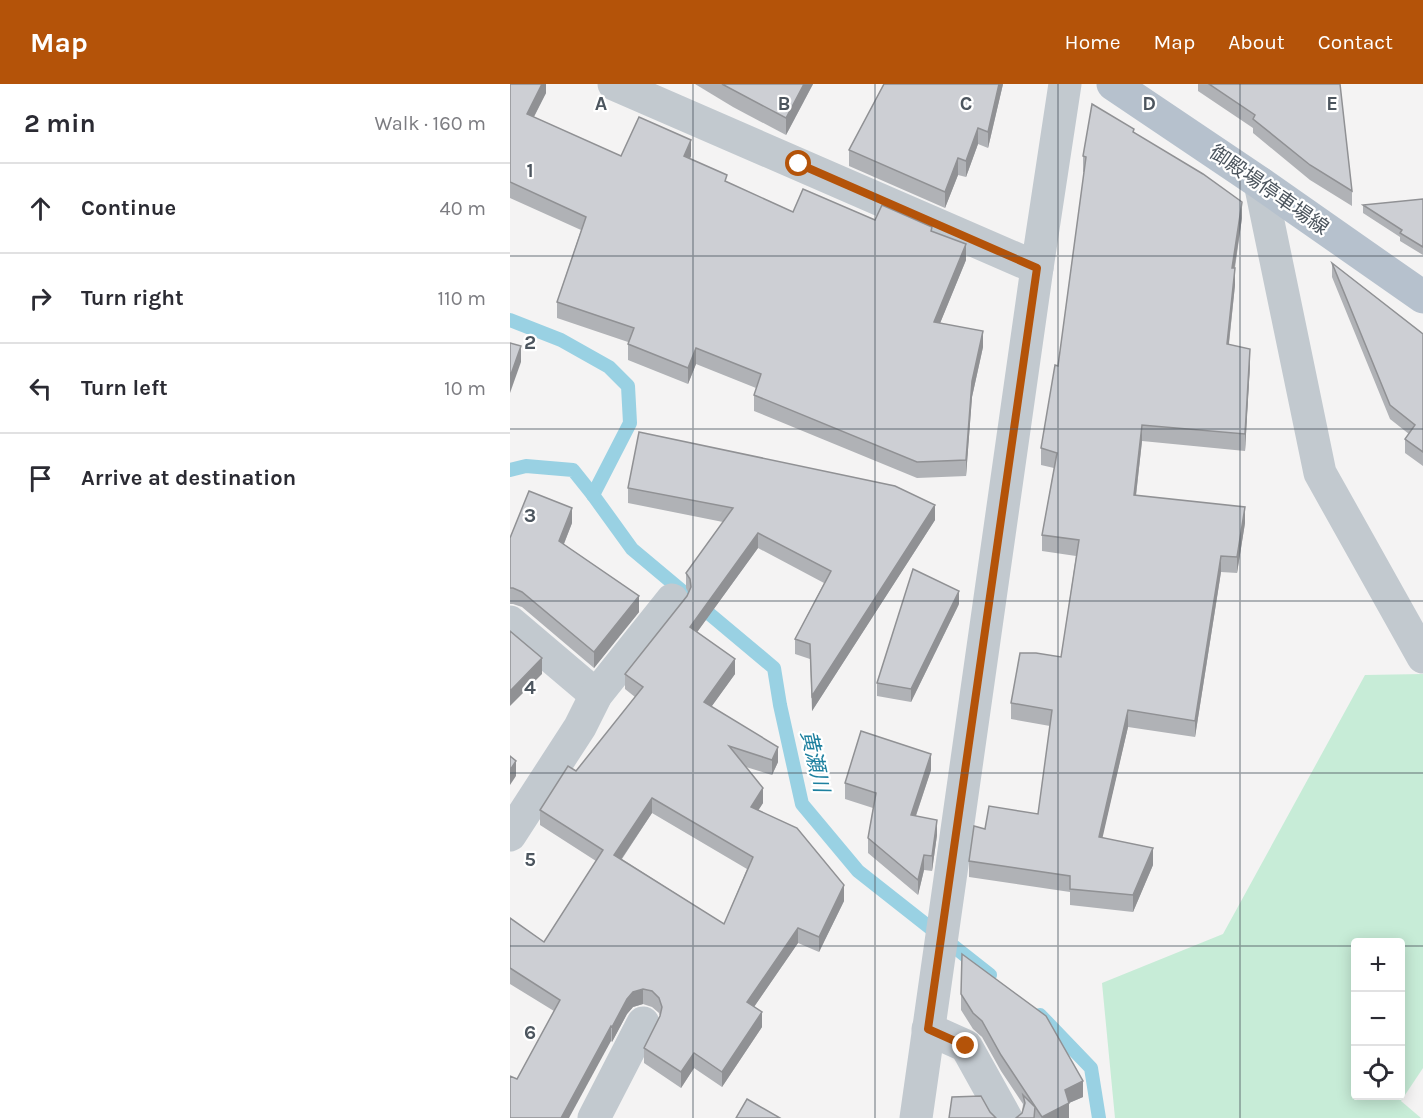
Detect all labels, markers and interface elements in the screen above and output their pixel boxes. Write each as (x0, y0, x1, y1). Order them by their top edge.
text: Map (30, 26, 88, 59)
text: Home (1065, 30, 1121, 54)
text: Map (1154, 30, 1195, 54)
text: About (1228, 30, 1285, 54)
text: Contact (1318, 30, 1393, 54)
text: A (595, 92, 608, 115)
text: B (778, 92, 790, 115)
text: C (960, 92, 972, 115)
text: D (1142, 92, 1156, 115)
text: E (1326, 92, 1338, 115)
text: 2 min (24, 108, 96, 139)
text: Walk · 160 m (374, 112, 486, 135)
street label: 御殿場停車場線 (1205, 140, 1333, 240)
route start (785, 150, 811, 176)
text: 1 (526, 159, 534, 182)
icon: ahead (24, 192, 57, 225)
text: Continue (81, 195, 176, 221)
text: 40 m (440, 197, 486, 220)
icon: right (24, 282, 57, 315)
text: Turn right (81, 285, 184, 311)
text: 110 m (437, 287, 486, 310)
text: 2 (524, 331, 536, 354)
icon: left (24, 372, 57, 405)
text: Turn left (81, 375, 168, 401)
text: 10 m (444, 377, 486, 400)
icon: arrive (24, 462, 57, 495)
text: Arrive at destination (81, 465, 296, 491)
text: 3 (524, 504, 536, 527)
text: 4 (524, 676, 536, 699)
water label: 黄瀬川 (796, 728, 834, 796)
text: 5 (524, 848, 536, 871)
map controls (1351, 938, 1405, 1100)
button: + (1351, 938, 1405, 992)
button: − (1351, 992, 1405, 1046)
text: 6 (524, 1021, 536, 1044)
route end (952, 1032, 978, 1058)
button: locate (1351, 1046, 1405, 1100)

